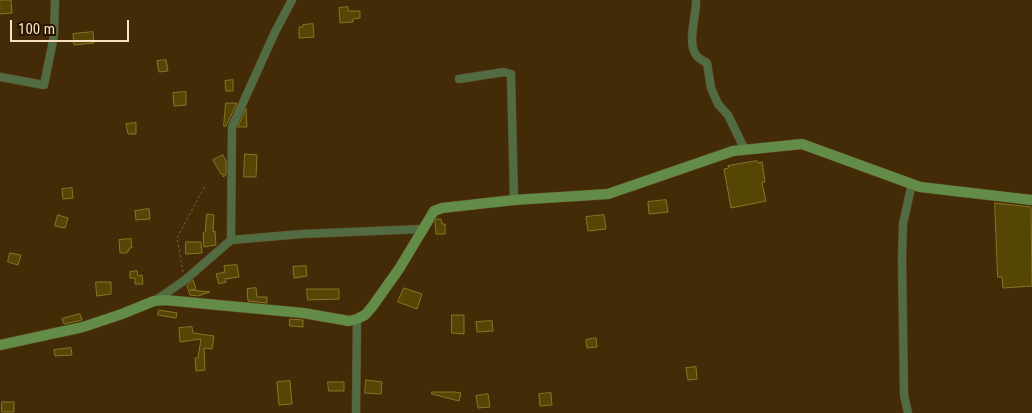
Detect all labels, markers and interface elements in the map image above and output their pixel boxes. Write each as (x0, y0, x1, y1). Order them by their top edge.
scale bar (12, 10, 131, 42)
text: 100 m (18, 20, 55, 38)

